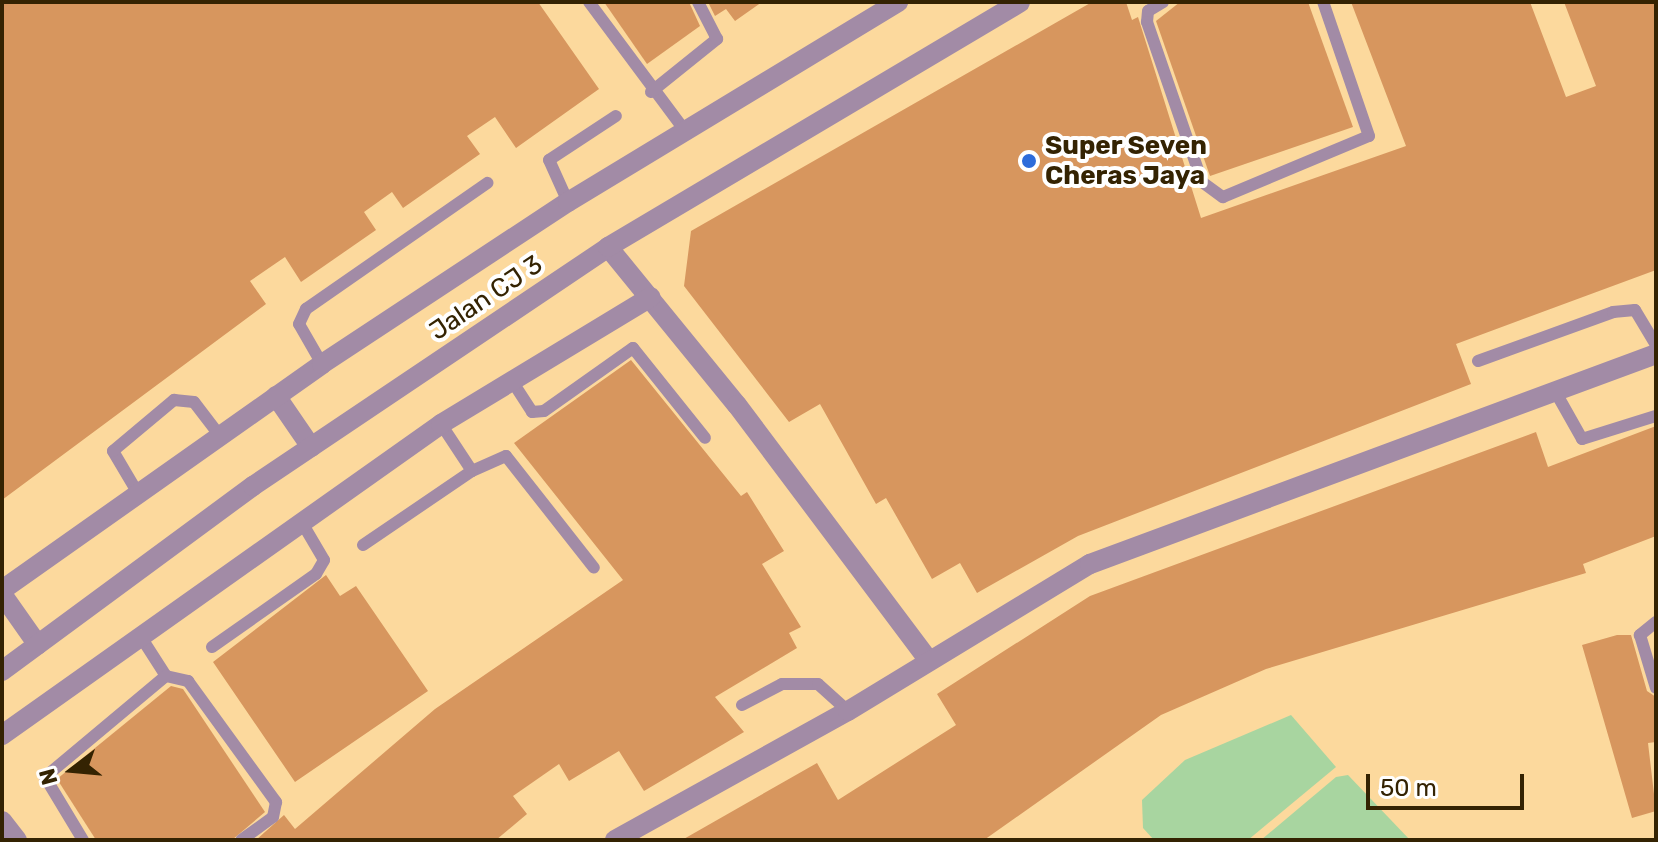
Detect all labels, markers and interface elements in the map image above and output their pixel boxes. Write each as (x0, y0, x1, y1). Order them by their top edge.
place label: Super Seven Cheras Jaya (1045, 130, 1207, 192)
marker: Super Seven Cheras Jaya (1020, 152, 1038, 170)
street label: Jalan CJ 3 (424, 249, 548, 347)
north arrow (32, 730, 112, 810)
scale bar (1370, 758, 1528, 808)
text: N (33, 765, 64, 788)
text: 50 m (1380, 774, 1437, 802)

